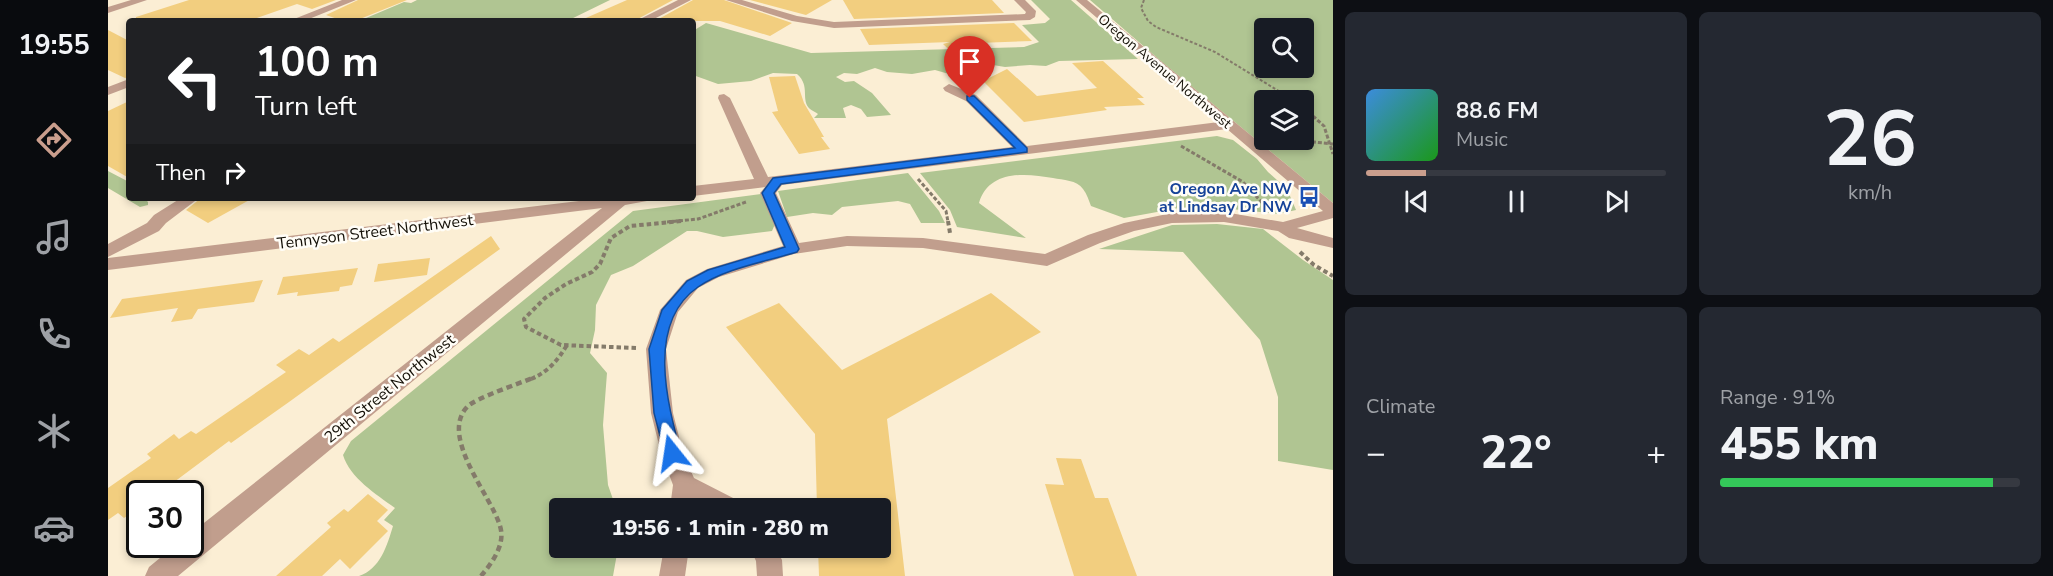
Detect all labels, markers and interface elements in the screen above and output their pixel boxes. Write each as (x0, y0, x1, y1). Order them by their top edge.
street label: Oregon Avenue Northwest (1094, 10, 1236, 133)
map controls (1254, 18, 1314, 150)
button: search (1254, 18, 1314, 78)
text: 19:55 (18, 27, 90, 64)
text: 100 m (255, 34, 379, 91)
pin (944, 36, 995, 98)
icon: left (156, 42, 234, 120)
icon: arrive (953, 45, 986, 78)
text: 26 (1823, 86, 1917, 193)
text: Turn left (255, 88, 356, 125)
button: layers (1254, 90, 1314, 150)
text: 88.6 FM (1456, 96, 1538, 126)
icon: directions (33, 119, 75, 161)
text: Music (1456, 126, 1508, 153)
icon: right (218, 156, 251, 189)
text: Then (156, 158, 206, 188)
place label: Oregon Ave NW at Lindsay Dr NW (1159, 178, 1292, 218)
text: km/h (1848, 179, 1892, 206)
bus stop icon: Oregon Ave NW at Lindsay Dr NW (1297, 185, 1321, 209)
icon: previous (1400, 185, 1433, 218)
icon: pause (1500, 185, 1533, 218)
icon: next (1600, 185, 1633, 218)
street label: Tennyson Street Northwest (276, 209, 475, 255)
icon: music (33, 216, 75, 258)
icon: phone (33, 313, 75, 355)
street label: 29th Street Northwest (320, 329, 460, 448)
text: Range · 91% (1720, 384, 1835, 411)
text: Climate (1366, 393, 1435, 420)
icon: climate (33, 410, 75, 452)
text: 455 km (1720, 414, 1879, 475)
position arrow (640, 421, 704, 485)
text: 22° (1480, 423, 1552, 484)
text: − (1366, 431, 1386, 476)
text: + (1646, 431, 1666, 476)
speed limit sign: 30 (126, 480, 204, 558)
icon: car (33, 507, 75, 549)
text: 19:56 · 1 min · 280 m (611, 513, 829, 543)

